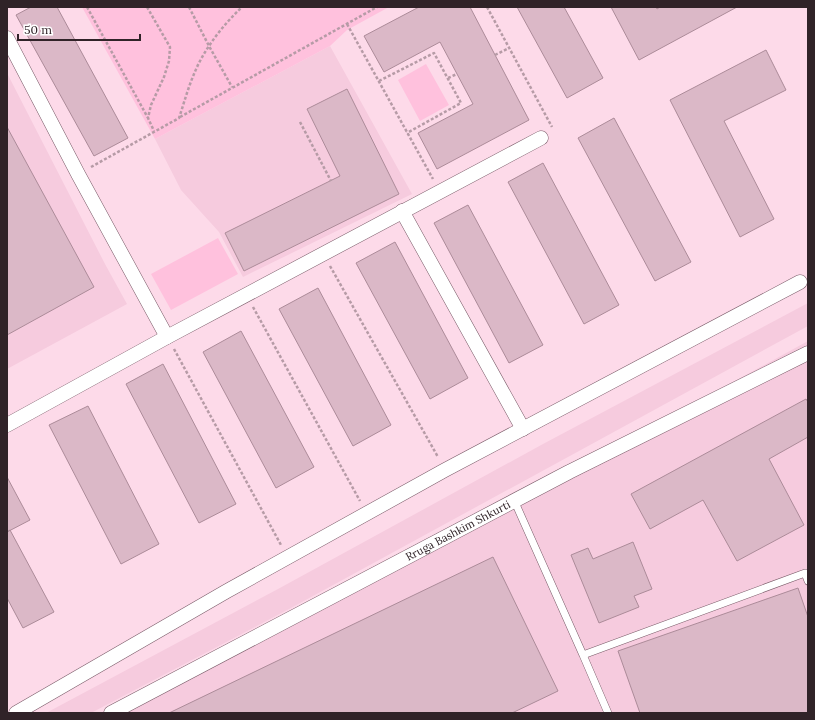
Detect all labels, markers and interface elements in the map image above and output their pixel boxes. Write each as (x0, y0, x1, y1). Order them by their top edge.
scale bar (18, 16, 140, 42)
text: 50 m (24, 22, 52, 37)
street label: Rruga Bashkim Shkurti (403, 497, 513, 564)

